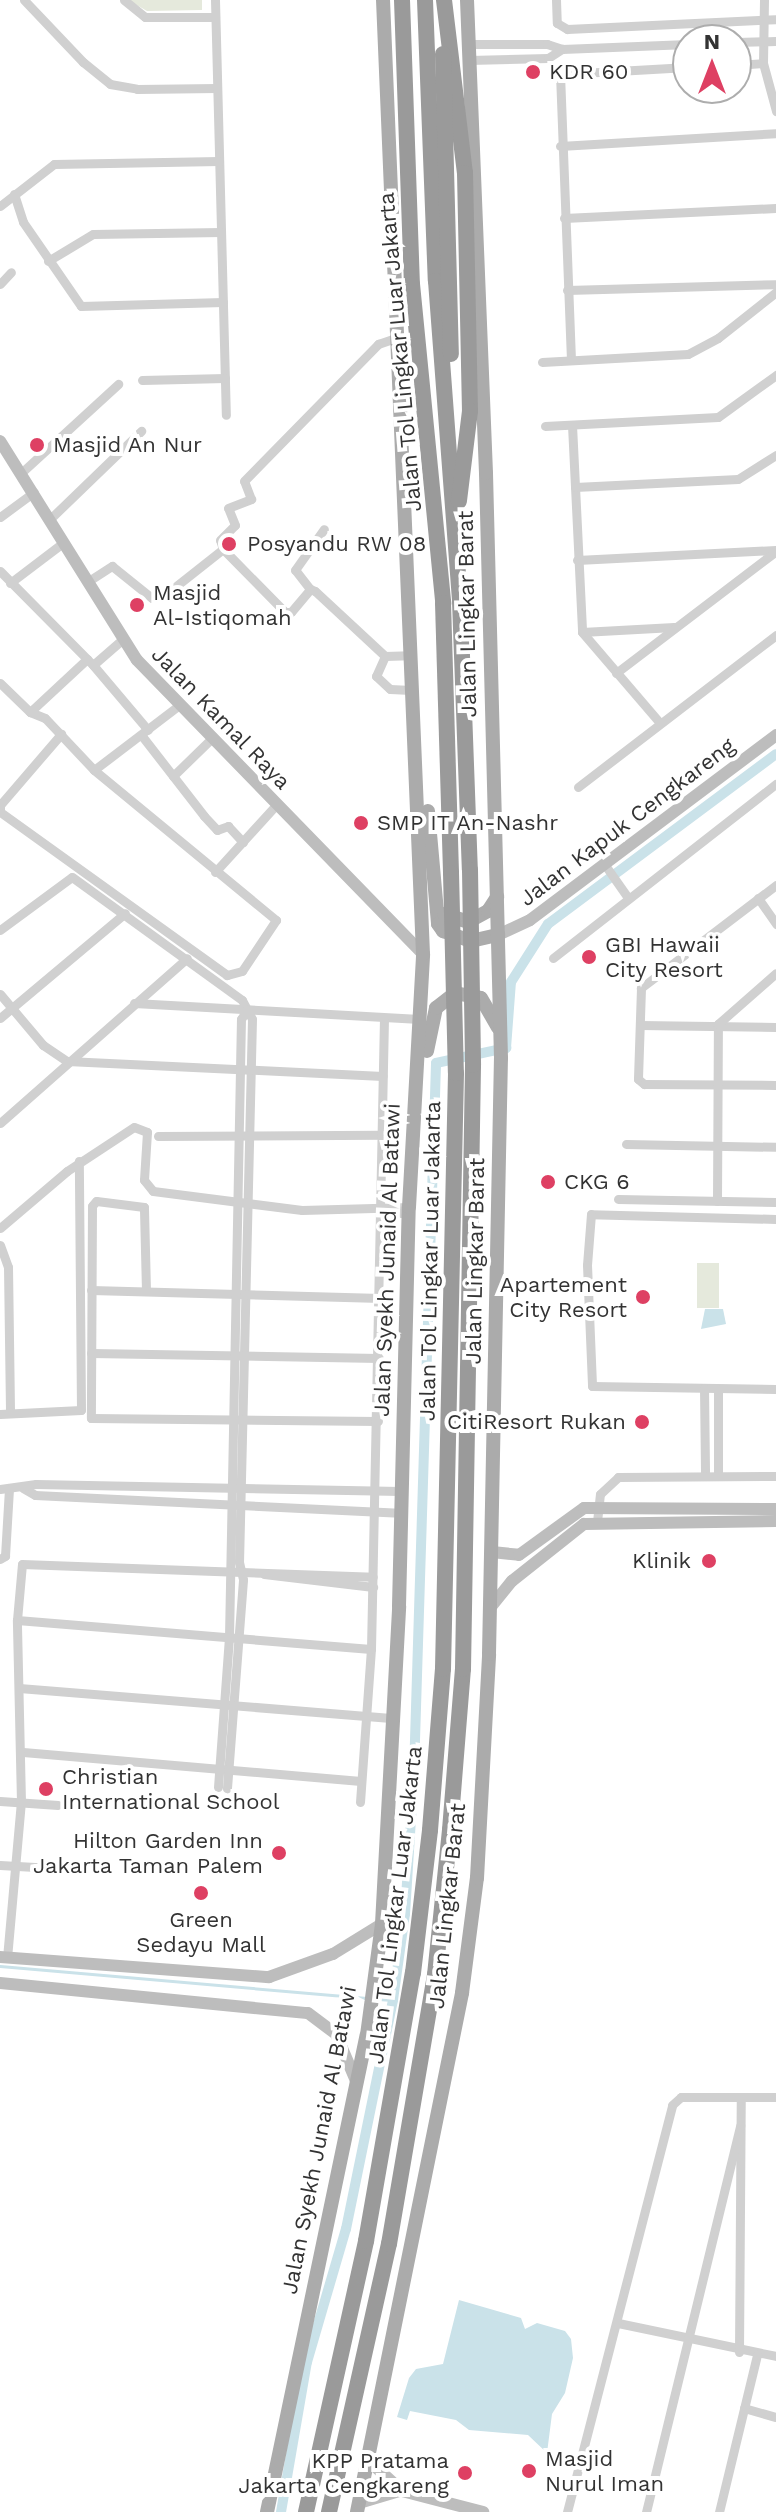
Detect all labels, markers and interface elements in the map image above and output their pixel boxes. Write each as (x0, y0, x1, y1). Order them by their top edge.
north arrow (672, 24, 752, 104)
text: N (704, 29, 720, 54)
place label: KDR 60 (549, 59, 628, 85)
marker: KDR 60 (524, 63, 542, 81)
street label: Jalan Tol Lingkar Luar Jakarta (373, 190, 427, 514)
place label: Masjid An Nur (53, 432, 203, 458)
marker: Masjid An Nur (28, 436, 46, 454)
street label: Jalan Lingkar Barat (452, 510, 482, 718)
place label: Posyandu RW 08 (247, 531, 427, 557)
marker: Posyandu RW 08 (218, 533, 240, 555)
place label: Masjid Al-Istiqomah (153, 579, 292, 630)
marker: Masjid Al-Istiqomah (128, 596, 146, 614)
street label: Jalan Kamal Raya (146, 641, 296, 795)
street label: Jalan Kapuk Cengkareng (514, 732, 740, 912)
place label: SMP IT An-Nashr (377, 810, 560, 836)
marker: SMP IT An-Nashr (352, 814, 370, 832)
place label: GBI Hawaii City Resort (605, 931, 723, 982)
marker: GBI Hawaii City Resort (580, 948, 598, 966)
street label: Jalan Tol Lingkar Luar Jakarta (414, 1099, 446, 1423)
street label: Jalan Syekh Junaid Al Batawi (368, 1102, 406, 1418)
street label: Jalan Lingkar Barat (460, 1157, 490, 1365)
place label: CKG 6 (564, 1169, 630, 1195)
marker: CKG 6 (539, 1173, 557, 1191)
place label: Apartement City Resort (500, 1271, 627, 1322)
marker: Apartement City Resort (634, 1288, 652, 1306)
place label: CitiResort Rukan (447, 1409, 626, 1435)
marker: CitiResort Rukan (633, 1413, 651, 1431)
place label: Klinik (632, 1548, 691, 1574)
marker: Klinik (698, 1550, 720, 1572)
street label: Jalan Tol Lingkar Luar Jakarta (362, 1743, 428, 2067)
place label: Christian International School (62, 1763, 280, 1814)
marker: Christian International School (37, 1780, 55, 1798)
street label: Jalan Lingkar Barat (423, 1802, 471, 2010)
place label: Hilton Garden Inn Jakarta Taman Palem (32, 1827, 263, 1878)
marker: Hilton Garden Inn Jakarta Taman Palem (270, 1844, 288, 1862)
marker: Green Sedayu Mall (192, 1884, 210, 1902)
place label: Green Sedayu Mall (136, 1906, 266, 1958)
street label: Jalan Syekh Junaid Al Batawi (276, 1982, 362, 2298)
place label: Masjid Nurul Iman (545, 2445, 665, 2496)
place label: KPP Pratama Jakarta Cengkareng (238, 2447, 449, 2498)
marker: Masjid Nurul Iman (520, 2462, 538, 2480)
marker: KPP Pratama Jakarta Cengkareng (456, 2464, 474, 2482)

